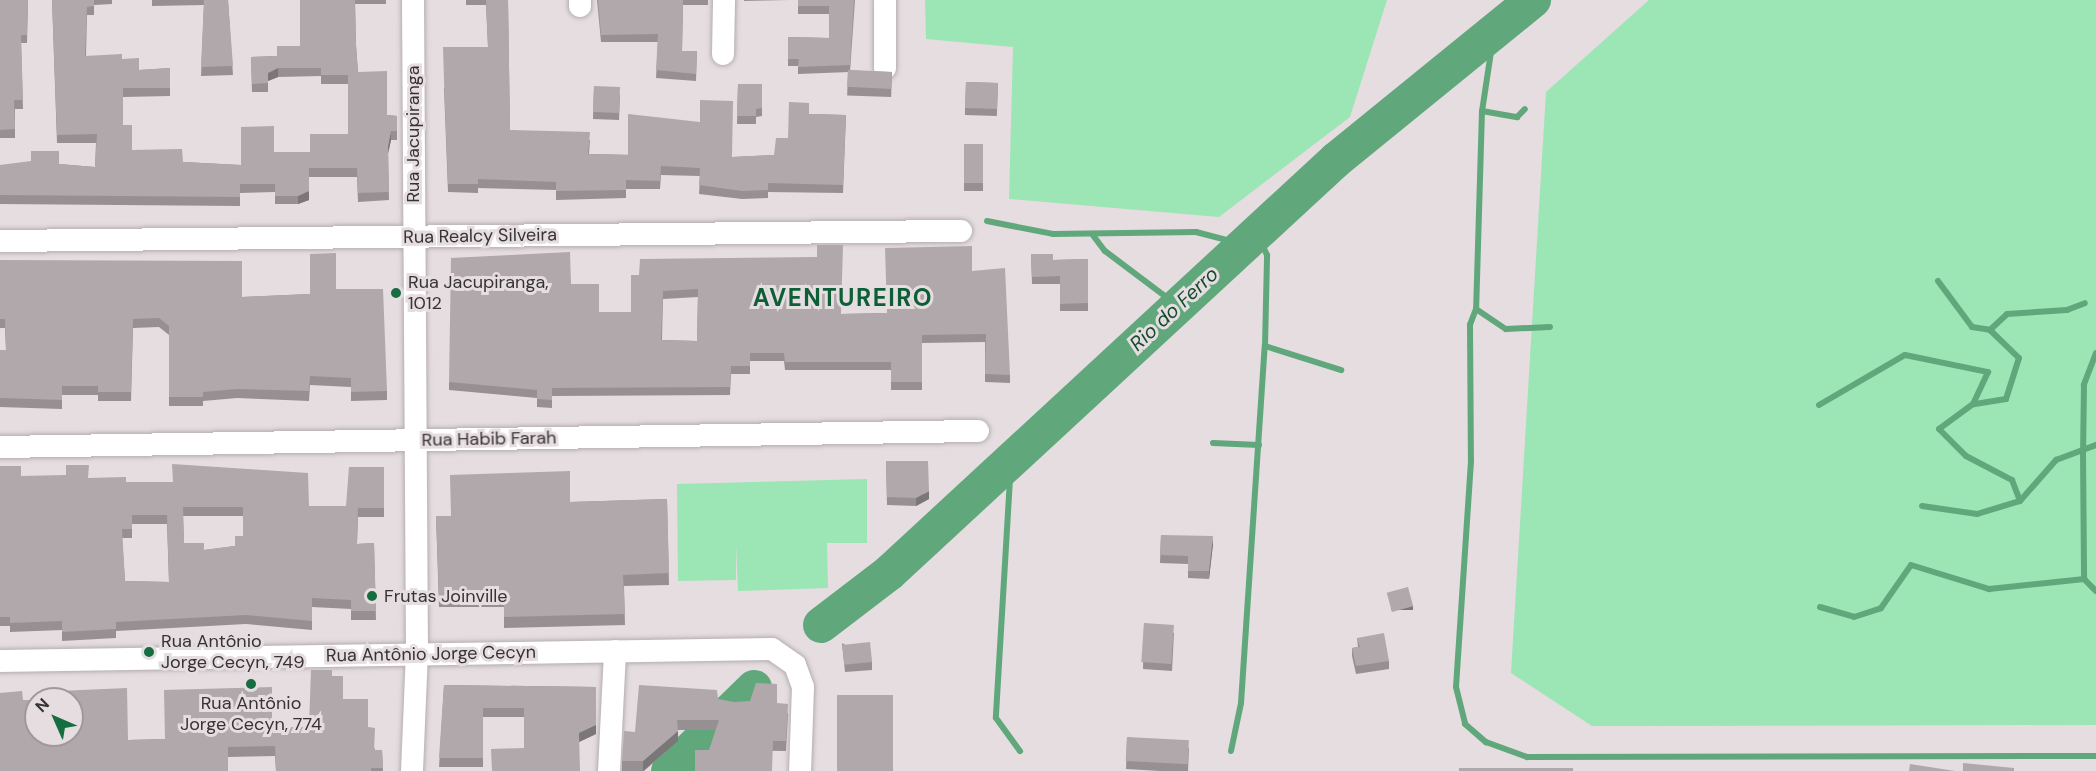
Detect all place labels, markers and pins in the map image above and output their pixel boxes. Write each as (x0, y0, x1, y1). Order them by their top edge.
place label: Rua Jacupiranga, 1012 (408, 272, 548, 314)
marker: Rua Jacupiranga, 1012 (389, 286, 403, 300)
place label: Frutas Joinville (384, 585, 507, 607)
marker: Frutas Joinville (365, 589, 379, 603)
place label: Rua Antônio Jorge Cecyn, 749 (161, 631, 304, 674)
marker: Rua Antônio Jorge Cecyn, 749 (142, 645, 156, 659)
marker: Rua Antônio Jorge Cecyn, 774 (244, 677, 258, 691)
place label: Rua Antônio Jorge Cecyn, 774 (180, 693, 322, 736)

